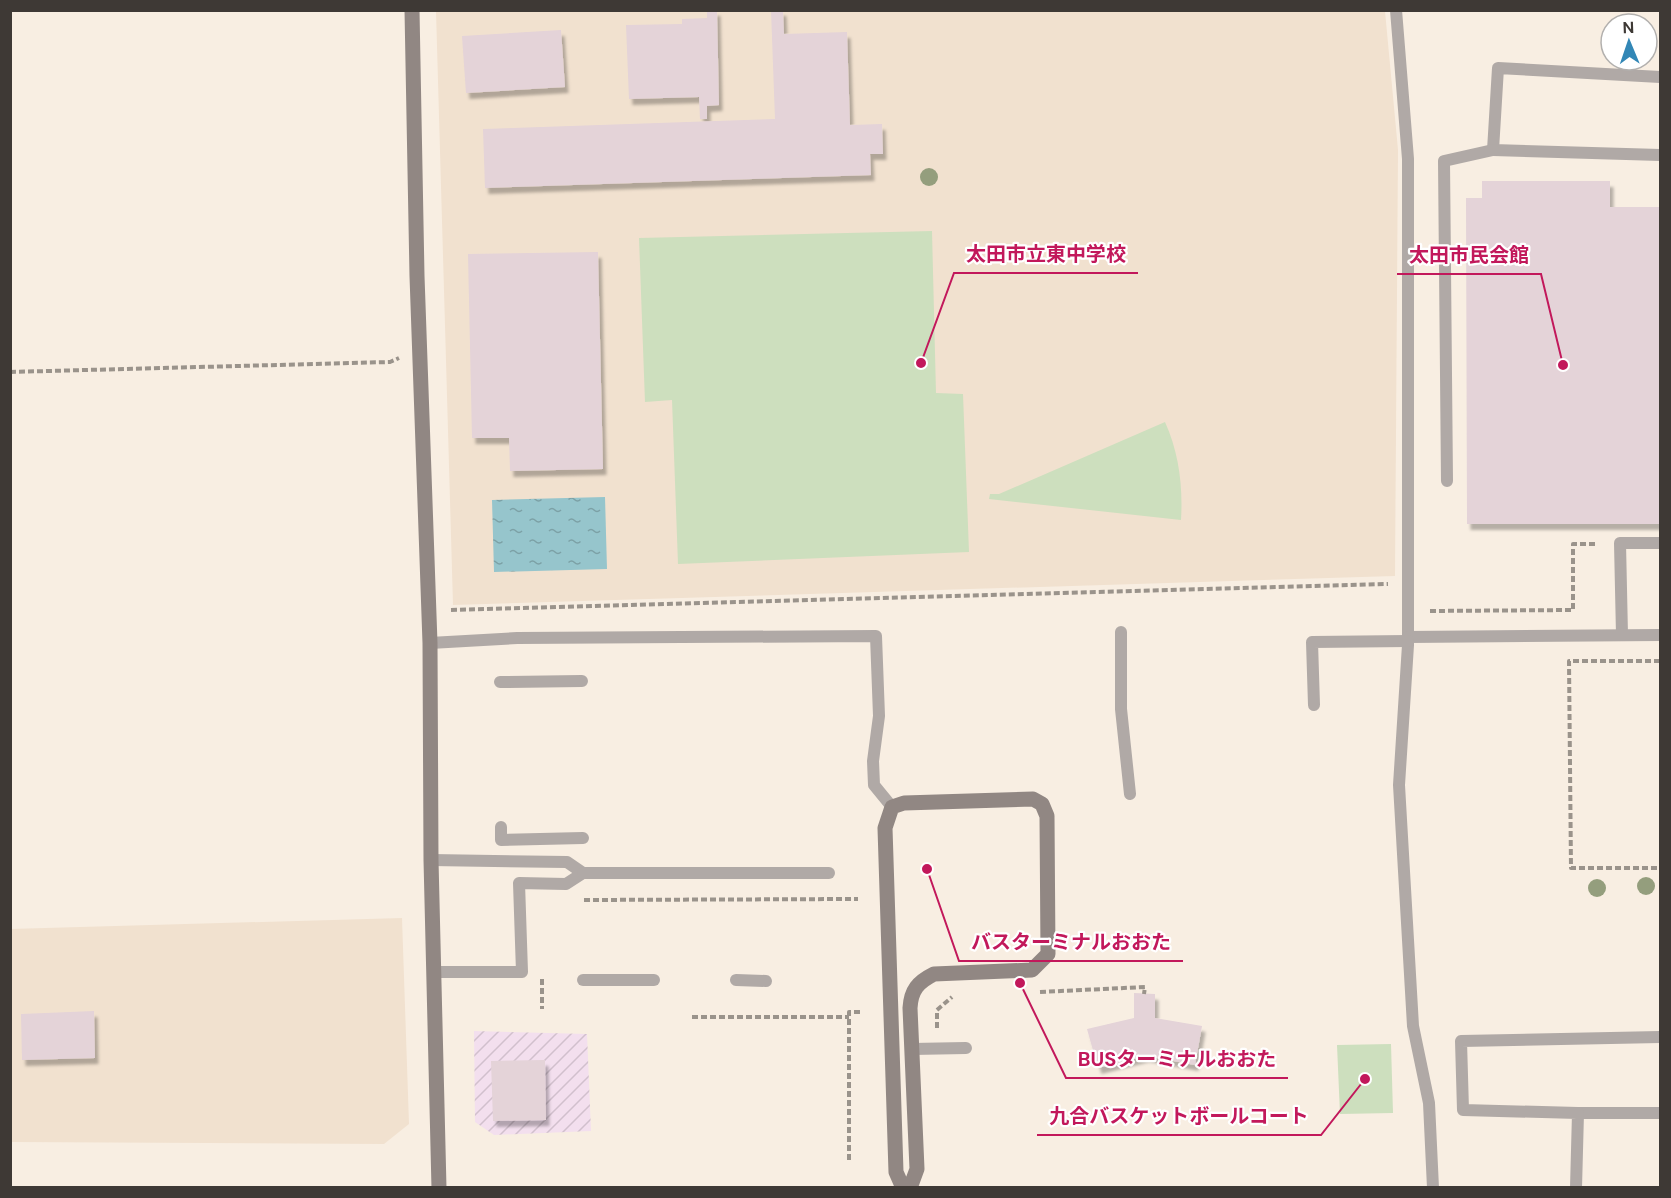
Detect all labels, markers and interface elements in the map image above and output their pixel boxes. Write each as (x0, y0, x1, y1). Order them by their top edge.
north arrow (1599, 12, 1659, 72)
text: N (1622, 17, 1635, 38)
callout: 太田市立東中学校 (954, 235, 1138, 273)
callout: 太田市民会館 (1397, 236, 1541, 274)
text: 太田市立東中学校 (966, 241, 1126, 267)
text: 太田市民会館 (1409, 242, 1529, 268)
callout: バスターミナルおおた (959, 923, 1183, 961)
text: バスターミナルおおた (971, 929, 1171, 955)
callout: BUSターミナルおおた (1066, 1040, 1288, 1078)
text: BUSターミナルおおた (1078, 1046, 1276, 1072)
callout: 九合バスケットボールコート (1037, 1097, 1321, 1135)
text: 九合バスケットボールコート (1049, 1103, 1309, 1129)

